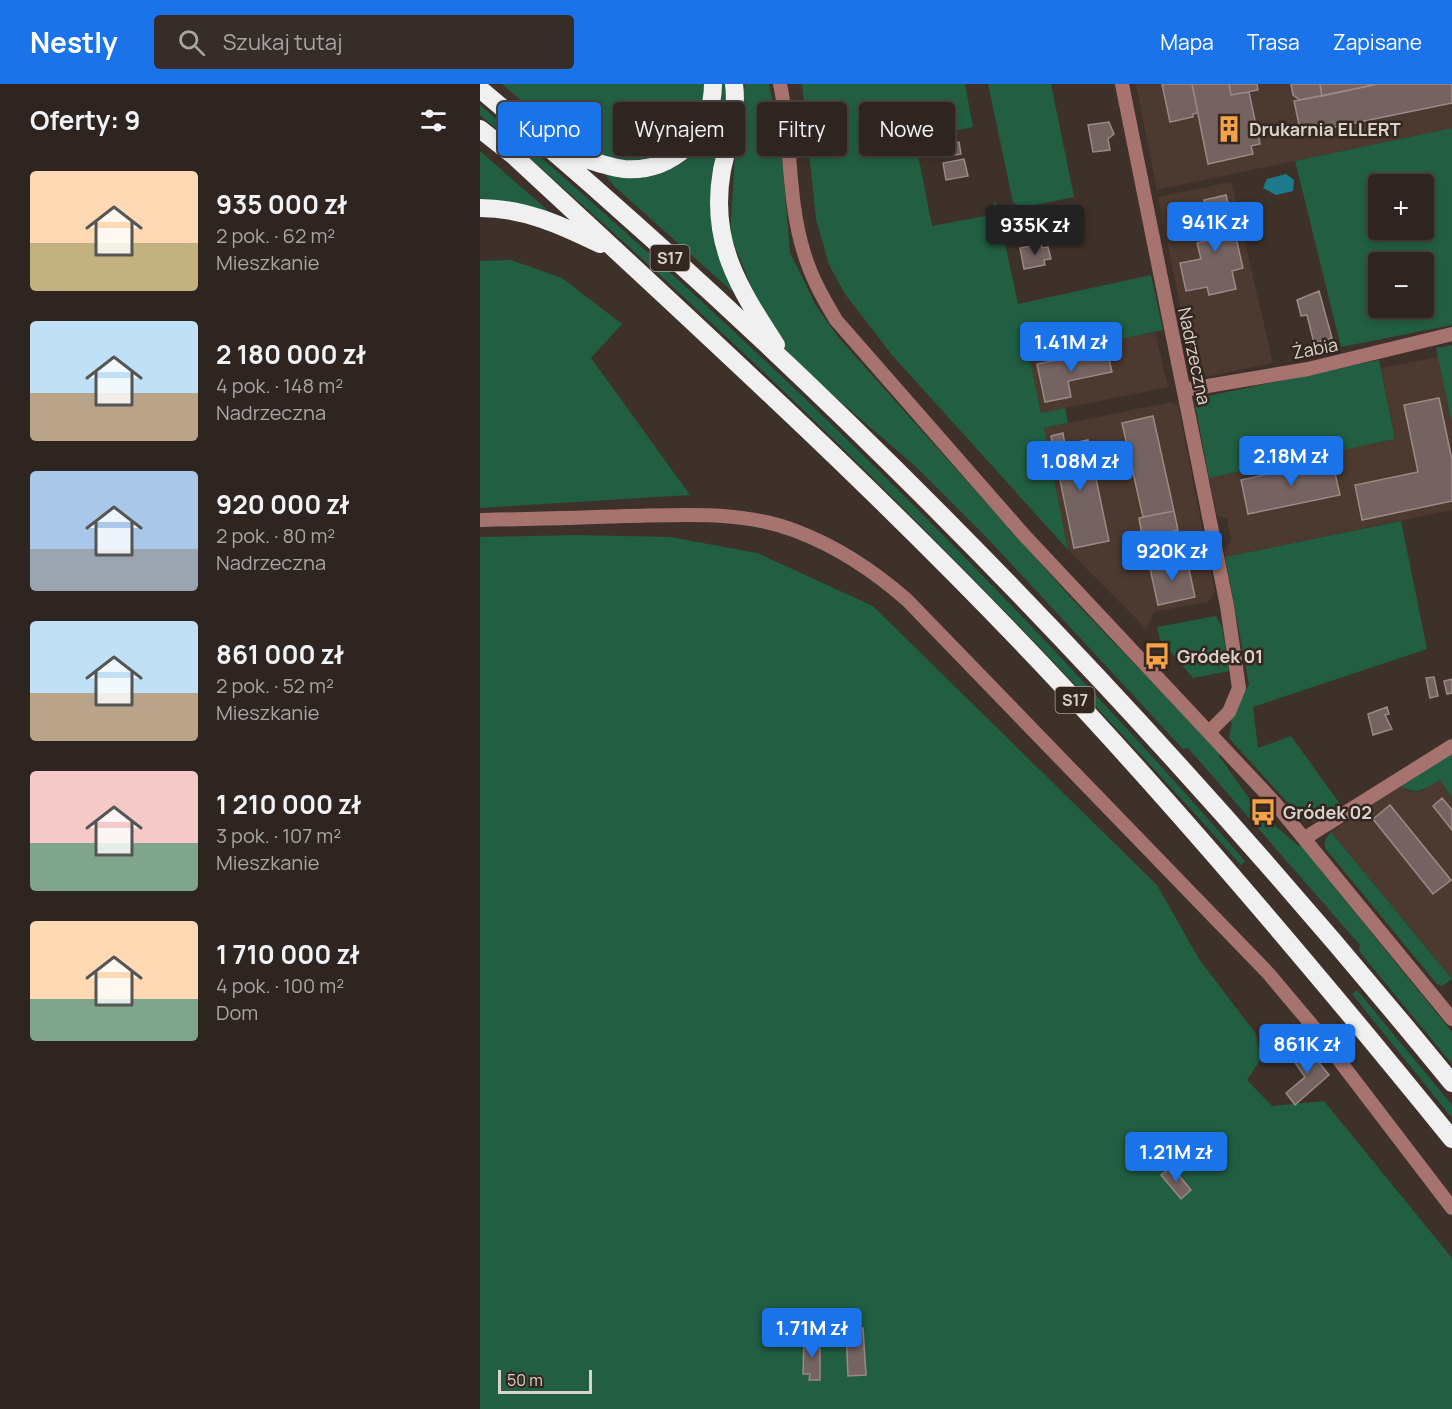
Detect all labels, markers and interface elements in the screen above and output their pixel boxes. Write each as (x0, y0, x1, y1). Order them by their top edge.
search box (154, 15, 574, 69)
text: Nestly (30, 23, 118, 61)
icon: search (175, 26, 208, 59)
text: Szukaj tutaj (223, 27, 343, 57)
text: Mapa (1160, 28, 1214, 56)
text: Trasa (1247, 28, 1300, 56)
text: Zapisane (1333, 28, 1422, 56)
text: Oferty: 9 (30, 102, 141, 138)
chip: Kupno (498, 102, 601, 156)
chip: Wynajem (613, 102, 745, 156)
chip: Filtry (757, 102, 847, 156)
chip: Nowe (859, 102, 955, 156)
icon: filters (417, 104, 450, 137)
building icon: Drukarnia ELLERT (1214, 114, 1244, 144)
place label: Drukarnia ELLERT (1249, 117, 1401, 141)
map controls (1368, 174, 1434, 318)
button: + (1368, 174, 1434, 240)
text: 935 000 zł (216, 186, 347, 222)
icon: home (78, 195, 150, 267)
pin: 941K zł (1160, 202, 1270, 253)
pin: 935K zł (980, 205, 1090, 256)
text: 941K zł (1181, 208, 1249, 235)
text: 935K zł (1000, 211, 1070, 238)
text: 2 pok. · 62 m² (216, 222, 335, 249)
road number: S17 (650, 245, 690, 271)
text: Mieszkanie (216, 249, 320, 276)
button: − (1368, 252, 1434, 318)
street label: Nadrzeczna (1173, 305, 1217, 407)
pin: 1.41M zł (1009, 322, 1133, 373)
text: 1.41M zł (1034, 328, 1108, 355)
street label: Żabia (1290, 332, 1340, 364)
text: 2 180 000 zł (216, 336, 366, 372)
icon: home (78, 345, 150, 417)
text: 4 pok. · 148 m² (216, 372, 343, 399)
text: Nadrzeczna (216, 399, 326, 426)
pin: 2.18M zł (1229, 436, 1353, 487)
pin: 1.08M zł (1018, 441, 1142, 492)
text: 2.18M zł (1253, 442, 1329, 469)
text: 1.08M zł (1041, 447, 1119, 474)
text: 920 000 zł (216, 486, 350, 522)
icon: home (78, 495, 150, 567)
text: 2 pok. · 80 m² (216, 522, 335, 549)
pin: 920K zł (1117, 531, 1227, 582)
text: 920K zł (1136, 537, 1208, 564)
text: Nadrzeczna (216, 549, 326, 576)
text: 861 000 zł (216, 636, 344, 672)
bus stop icon: Gródek 01 (1142, 641, 1172, 671)
place label: Gródek 01 (1177, 644, 1263, 668)
icon: home (78, 645, 150, 717)
text: 2 pok. · 52 m² (216, 672, 334, 699)
road number: S17 (1056, 687, 1094, 713)
text: Mieszkanie (216, 699, 320, 726)
text: 1 210 000 zł (216, 786, 361, 822)
icon: home (78, 795, 150, 867)
bus stop icon: Gródek 02 (1248, 797, 1278, 827)
place label: Gródek 02 (1283, 800, 1372, 824)
text: 3 pok. · 107 m² (216, 822, 341, 849)
text: Mieszkanie (216, 849, 320, 876)
text: 1 710 000 zł (216, 936, 360, 972)
icon: home (78, 945, 150, 1017)
text: 4 pok. · 100 m² (216, 972, 344, 999)
text: Dom (216, 999, 258, 1026)
pin: 861K zł (1252, 1024, 1362, 1075)
text: 861K zł (1273, 1030, 1341, 1057)
pin: 1.21M zł (1114, 1132, 1238, 1183)
text: 1.21M zł (1139, 1138, 1213, 1165)
pin: 1.71M zł (750, 1308, 874, 1359)
text: 1.71M zł (776, 1314, 848, 1341)
scale bar (498, 1367, 592, 1394)
text: 50 m (507, 1369, 543, 1391)

